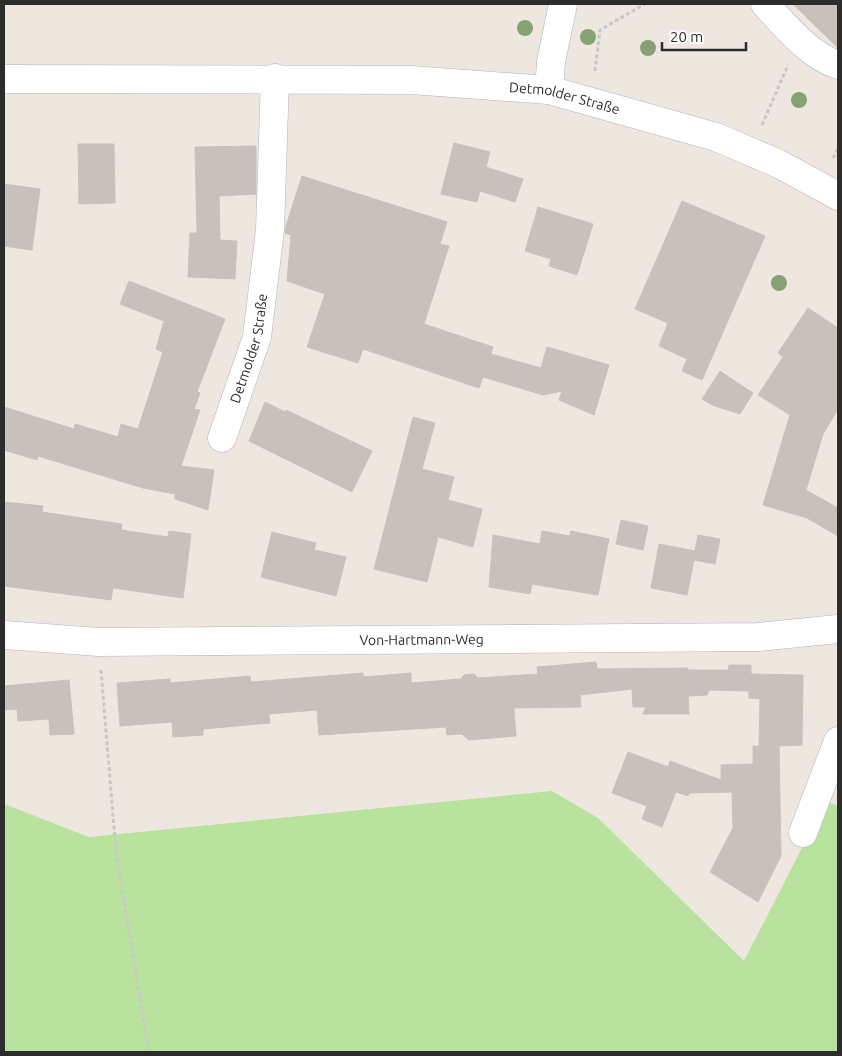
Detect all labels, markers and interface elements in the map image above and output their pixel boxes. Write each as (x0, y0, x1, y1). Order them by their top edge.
scale bar (662, 20, 746, 52)
text: 20 m (670, 28, 703, 45)
street label: Detmolder Straße (509, 79, 622, 118)
street label: Detmolder Straße (227, 293, 270, 405)
street label: Von-Hartmann-Weg (360, 631, 484, 648)

